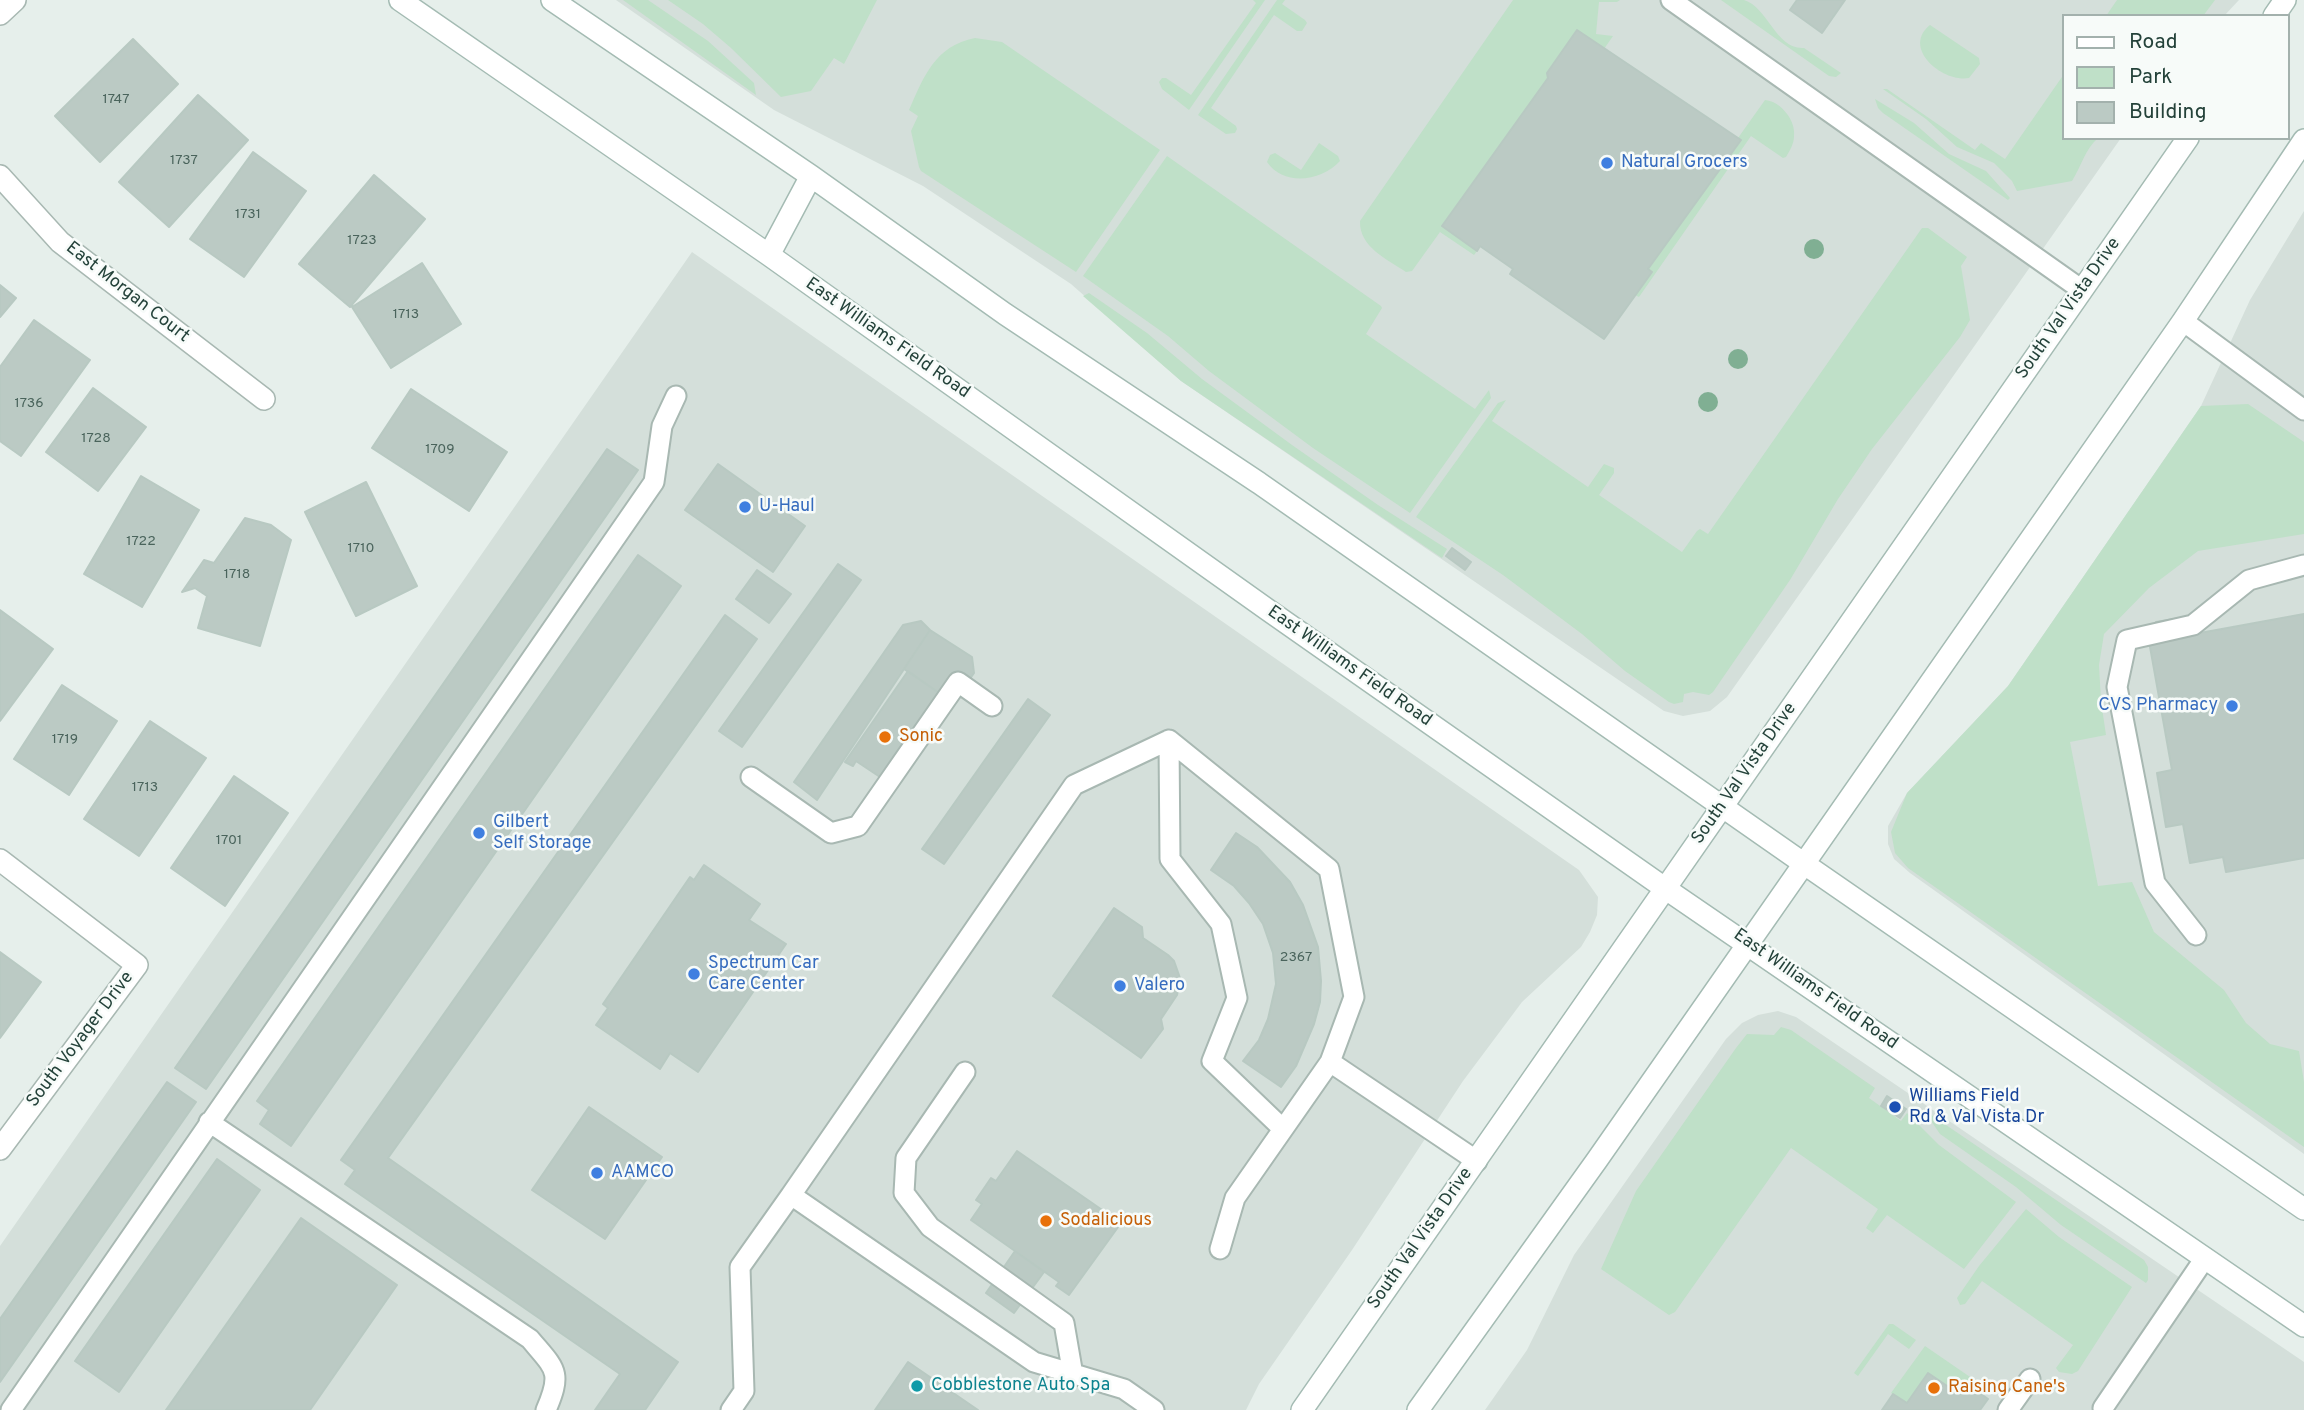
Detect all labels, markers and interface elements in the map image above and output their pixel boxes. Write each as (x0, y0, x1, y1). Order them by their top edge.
legend (2062, 14, 2290, 140)
text: Road (2129, 29, 2178, 56)
text: Park (2129, 64, 2172, 91)
house number: 1747 (103, 92, 129, 108)
text: Building (2129, 99, 2207, 126)
place label: Natural Grocers (1621, 152, 1748, 174)
house number: 1737 (170, 153, 198, 169)
marker: Natural Grocers (1599, 155, 1615, 171)
house number: 1731 (235, 207, 261, 223)
house number: 1723 (347, 233, 377, 249)
street label: South Val Vista Drive (2012, 234, 2126, 384)
street label: East Morgan Court (61, 238, 193, 348)
street label: East Williams Field Road (801, 274, 973, 404)
house number: 1713 (393, 307, 419, 323)
house number: 1736 (14, 396, 44, 412)
house number: 1728 (81, 431, 111, 447)
house number: 1709 (425, 442, 455, 458)
place label: U-Haul (759, 496, 815, 518)
marker: U-Haul (737, 499, 753, 515)
house number: 1722 (126, 534, 156, 550)
house number: 1710 (348, 541, 374, 557)
house number: 1718 (224, 567, 250, 583)
street label: East Williams Field Road (1263, 602, 1435, 732)
place label: CVS Pharmacy (2098, 695, 2218, 717)
marker: CVS Pharmacy (2224, 698, 2240, 714)
street label: South Val Vista Drive (1688, 699, 1802, 849)
place label: Sonic (899, 726, 943, 748)
marker: Sonic (877, 729, 893, 745)
house number: 1719 (52, 732, 78, 748)
house number: 1713 (132, 780, 158, 796)
place label: Gilbert Self Storage (493, 812, 591, 854)
marker: Gilbert Self Storage (471, 825, 487, 841)
house number: 1701 (216, 833, 242, 849)
street label: East Williams Field Road (1729, 925, 1901, 1055)
house number: 2367 (1280, 950, 1312, 966)
place label: Spectrum Car Care Center (708, 953, 819, 996)
marker: Spectrum Car Care Center (686, 966, 702, 982)
street label: South Voyager Drive (23, 968, 139, 1112)
place label: Valero (1134, 975, 1185, 997)
marker: Valero (1112, 978, 1128, 994)
place label: Williams Field Rd & Val Vista Dr (1909, 1086, 2044, 1128)
marker: Williams Field Rd & Val Vista Dr (1887, 1099, 1903, 1115)
place label: AAMCO (611, 1162, 674, 1184)
street label: South Val Vista Drive (1364, 1164, 1478, 1314)
marker: AAMCO (589, 1165, 605, 1181)
place label: Sodalicious (1060, 1210, 1152, 1232)
marker: Sodalicious (1038, 1213, 1054, 1229)
place label: Cobblestone Auto Spa (931, 1375, 1110, 1397)
place label: Raising Cane's (1948, 1377, 2065, 1399)
marker: Cobblestone Auto Spa (909, 1378, 925, 1394)
marker: Raising Cane's (1926, 1380, 1942, 1396)

